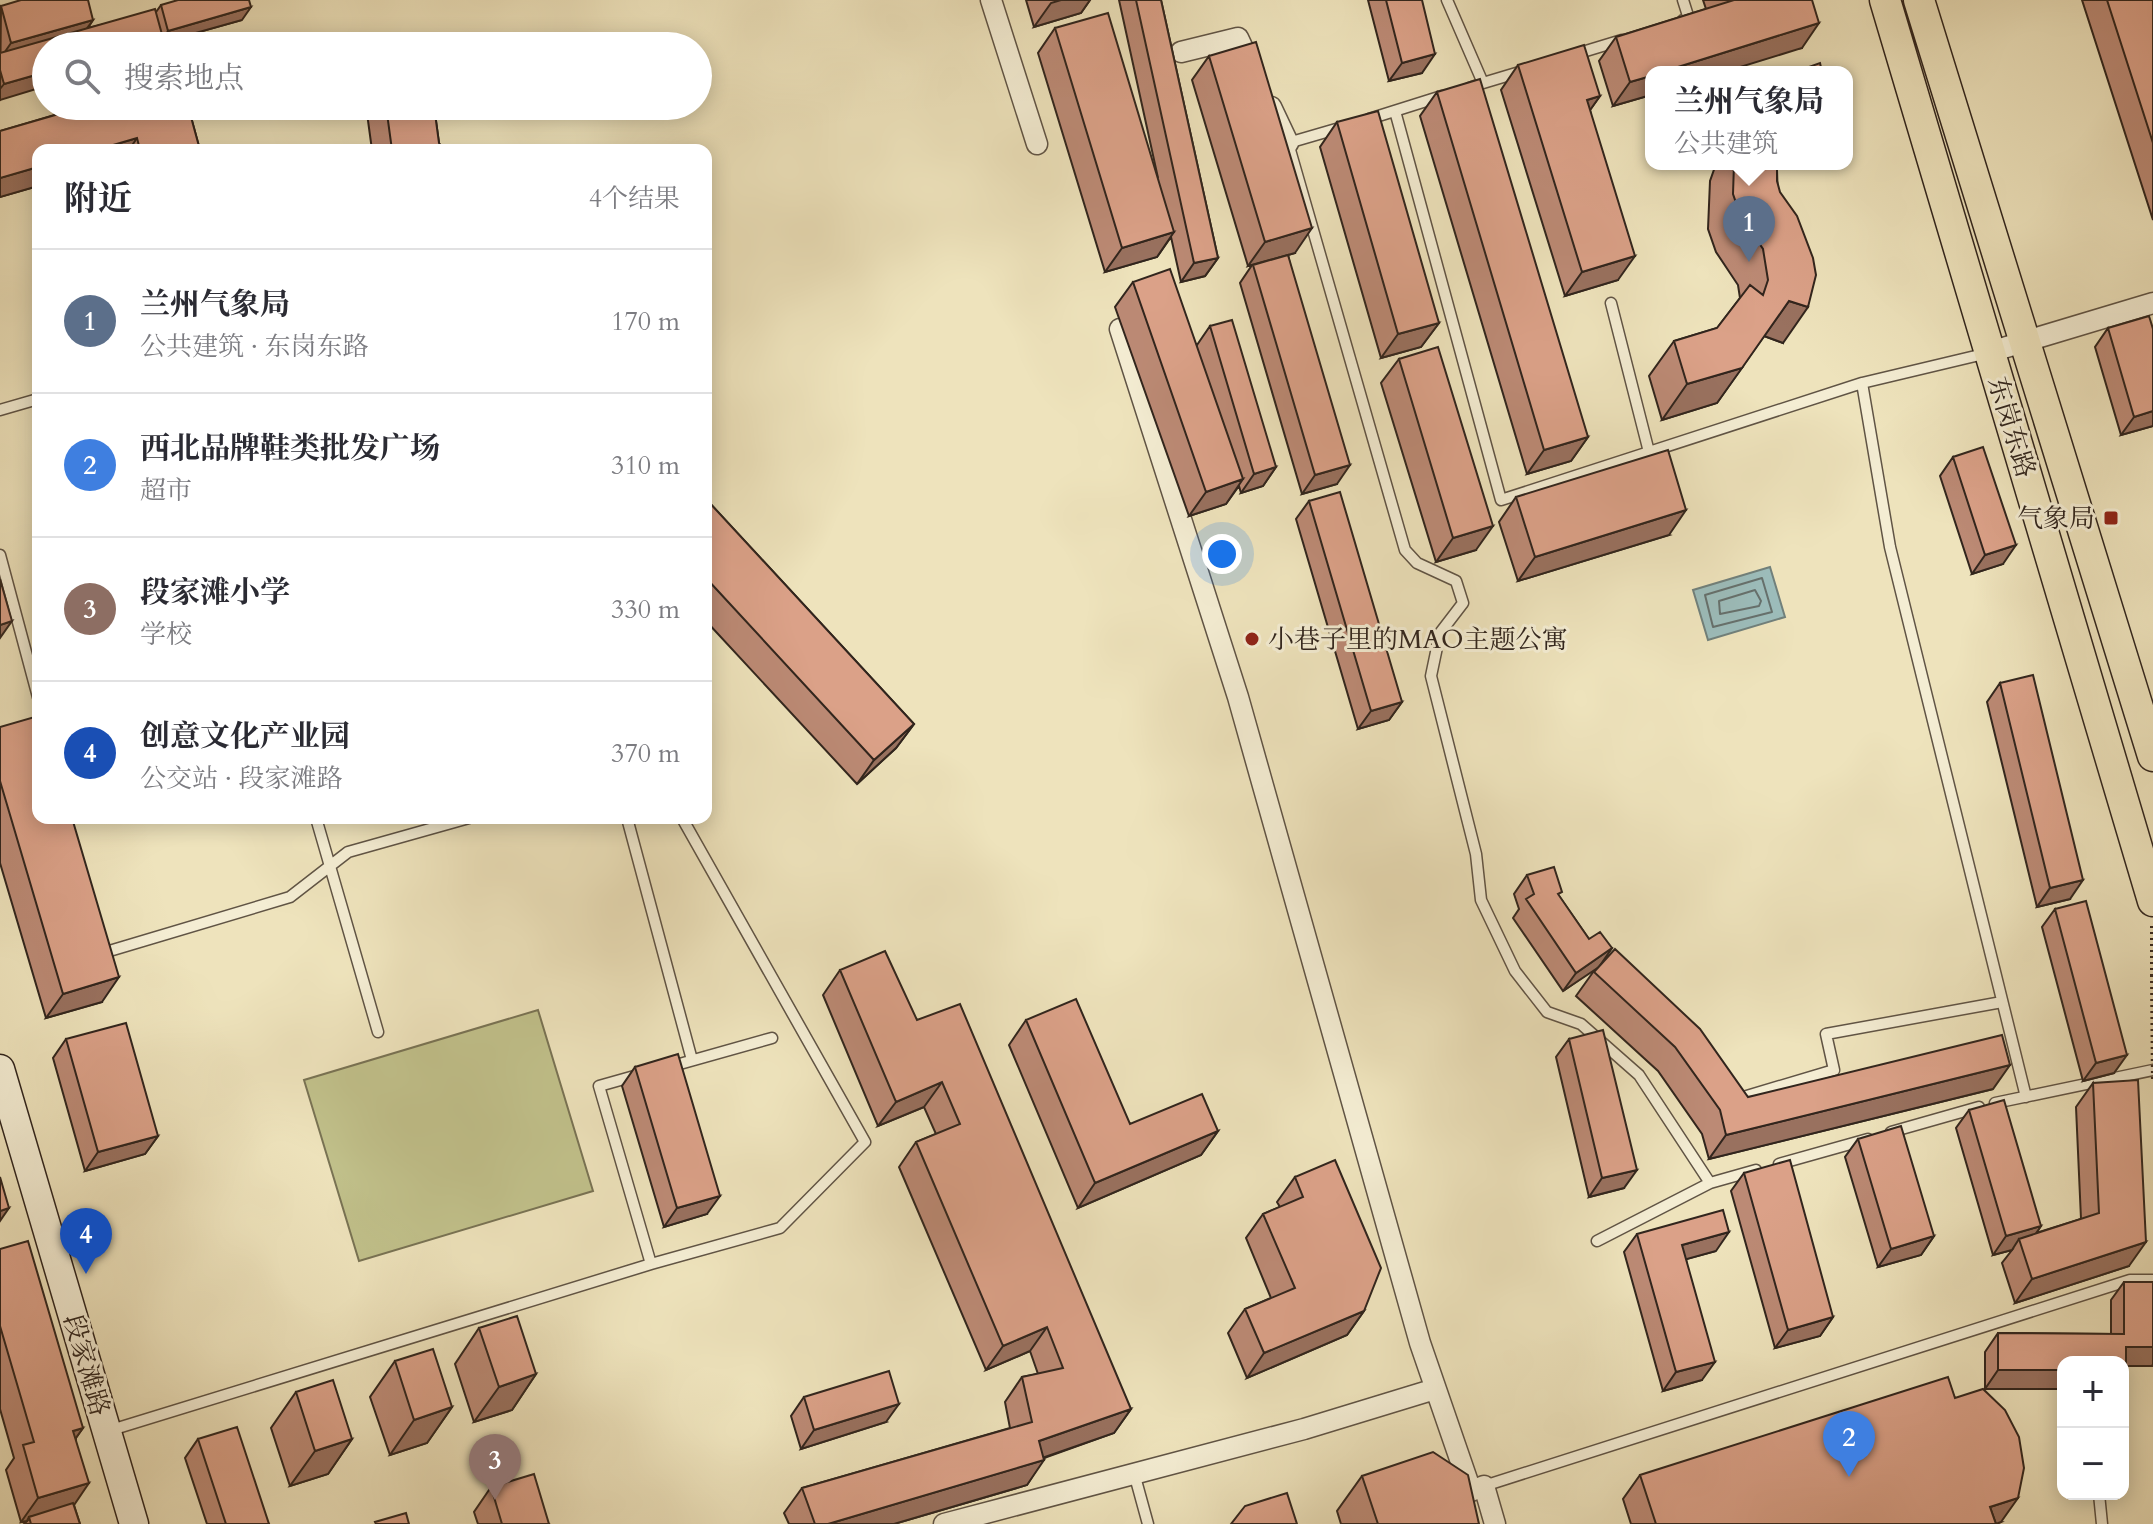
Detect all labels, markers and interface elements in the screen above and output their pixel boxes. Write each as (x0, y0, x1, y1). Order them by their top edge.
search box (32, 32, 712, 120)
icon: search (60, 54, 104, 98)
text: 搜索地点 (124, 58, 244, 99)
popup (1645, 66, 1853, 170)
text: 兰州气象局 (1674, 81, 1824, 122)
text: 公共建筑 (1674, 126, 1778, 161)
text: 附近 (64, 176, 132, 222)
text: 4个结果 (589, 181, 680, 216)
pin: 1 (1723, 196, 1775, 262)
text: 兰州气象局 (140, 284, 290, 325)
text: 1 (83, 304, 97, 339)
text: 170 m (611, 304, 680, 339)
text: 公共建筑 · 东岗东路 (140, 329, 369, 364)
street label: 东岗东路 (1980, 372, 2043, 482)
text: 西北品牌鞋类批发广场 (140, 428, 440, 469)
text: 2 (83, 448, 97, 483)
text: 310 m (611, 448, 680, 483)
text: 超市 (140, 473, 192, 508)
place label: 气象局 (2017, 501, 2095, 536)
marker: 气象局 (2102, 509, 2120, 527)
your location (1202, 534, 1242, 574)
text: 段家滩小学 (140, 572, 290, 613)
text: 3 (83, 592, 97, 627)
text: 330 m (611, 592, 680, 627)
text: 学校 (140, 617, 192, 652)
place label: 小巷子里的MAO主题公寓 (1268, 622, 1567, 657)
marker: 小巷子里的MAO主题公寓 (1243, 630, 1261, 648)
text: 创意文化产业园 (140, 716, 350, 757)
text: 4 (83, 736, 97, 771)
text: 370 m (611, 736, 680, 771)
text: 公交站 · 段家滩路 (140, 761, 343, 796)
pin: 4 (60, 1208, 112, 1274)
street label: 段家滩路 (55, 1310, 118, 1420)
map controls (2057, 1356, 2129, 1500)
button: + (2057, 1356, 2129, 1428)
pin: 2 (1823, 1411, 1875, 1477)
button: − (2057, 1428, 2129, 1500)
pin: 3 (469, 1434, 521, 1500)

